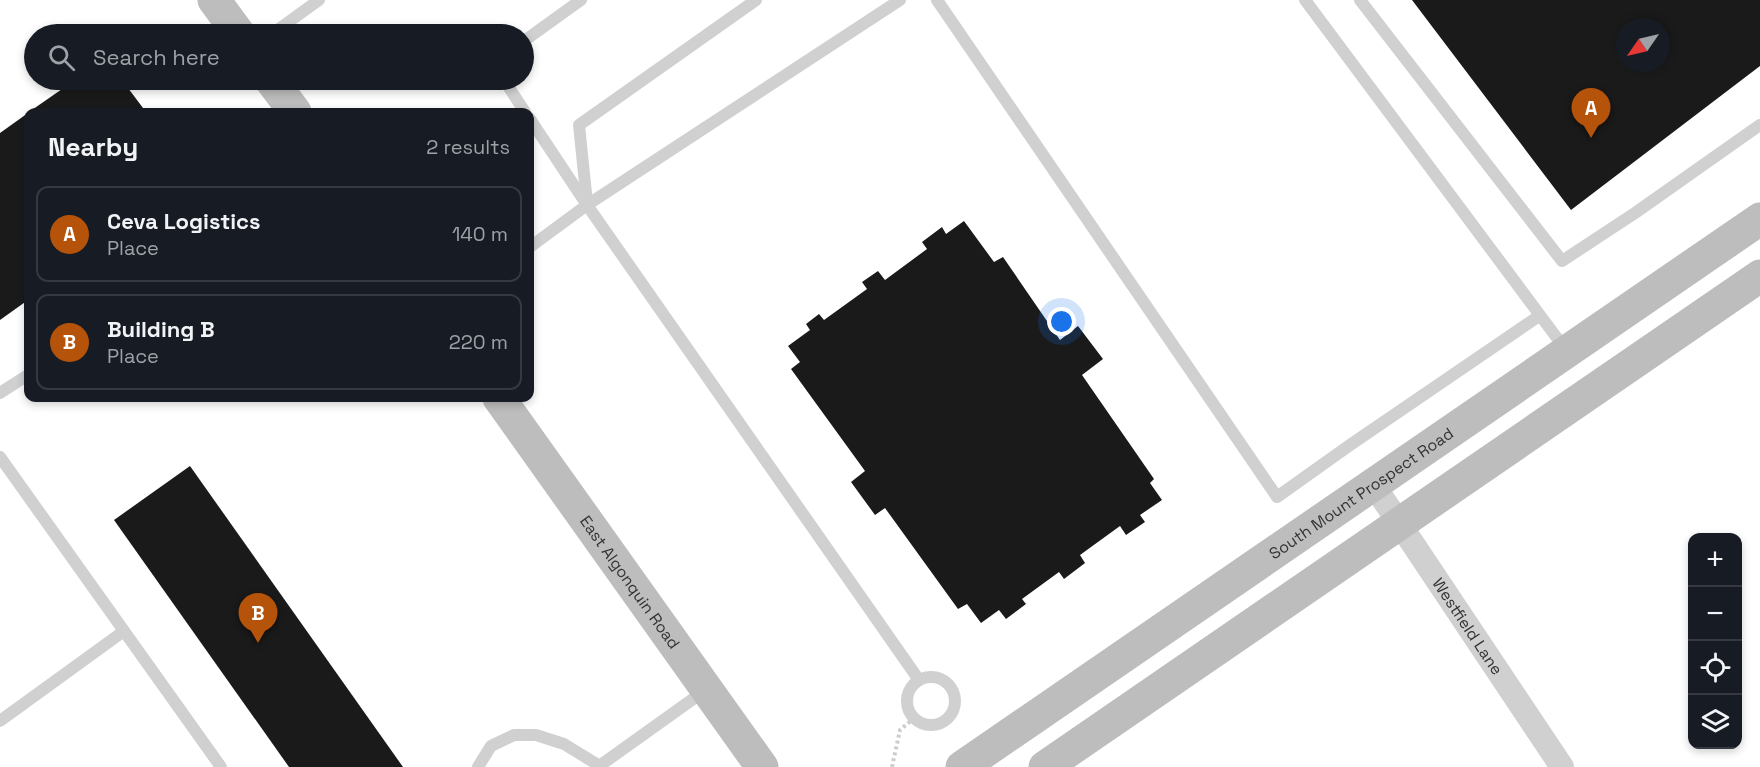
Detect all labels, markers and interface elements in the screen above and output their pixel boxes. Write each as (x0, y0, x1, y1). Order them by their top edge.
north arrow (1616, 18, 1670, 72)
search box (24, 24, 534, 90)
icon: search (45, 41, 78, 74)
text: Search here (93, 43, 220, 71)
pin: A (1572, 88, 1610, 138)
text: Nearby (48, 130, 138, 164)
text: 2 results (426, 134, 510, 160)
text: Ceva Logistics (107, 207, 261, 235)
text: A (63, 221, 76, 247)
text: 140 m (452, 221, 508, 247)
text: Place (107, 235, 159, 261)
your location (1047, 307, 1076, 336)
text: Building B (107, 315, 215, 343)
text: B (63, 329, 76, 355)
text: 220 m (449, 329, 508, 355)
text: Place (107, 343, 159, 369)
street label: South Mount Prospect Road (1265, 423, 1457, 564)
street label: East Algonquin Road (575, 512, 684, 653)
map controls (1688, 533, 1742, 749)
button: + (1688, 533, 1742, 587)
street label: Westfield Lane (1428, 574, 1507, 679)
button: − (1688, 587, 1742, 641)
pin: B (238, 594, 278, 643)
button: locate (1688, 641, 1742, 695)
button: layers (1688, 695, 1742, 749)

